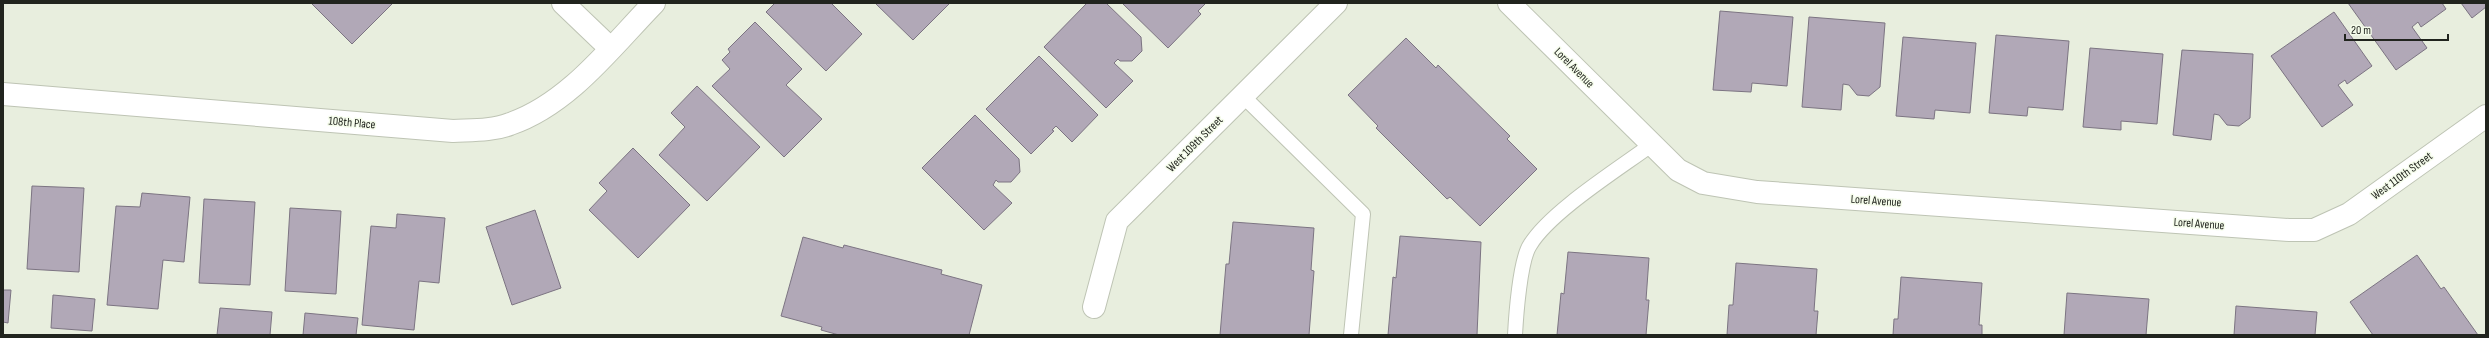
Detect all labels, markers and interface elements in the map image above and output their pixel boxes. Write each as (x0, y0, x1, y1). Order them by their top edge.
scale bar (2345, 16, 2448, 42)
text: 20 m (2351, 23, 2371, 38)
street label: Lorel Avenue (1551, 45, 1597, 91)
street label: 108th Place (328, 113, 376, 133)
street label: West 109th Street (1164, 113, 1226, 175)
street label: West 110th Street (2368, 149, 2436, 203)
street label: Lorel Avenue (1850, 192, 1902, 210)
street label: Lorel Avenue (2173, 215, 2225, 233)

